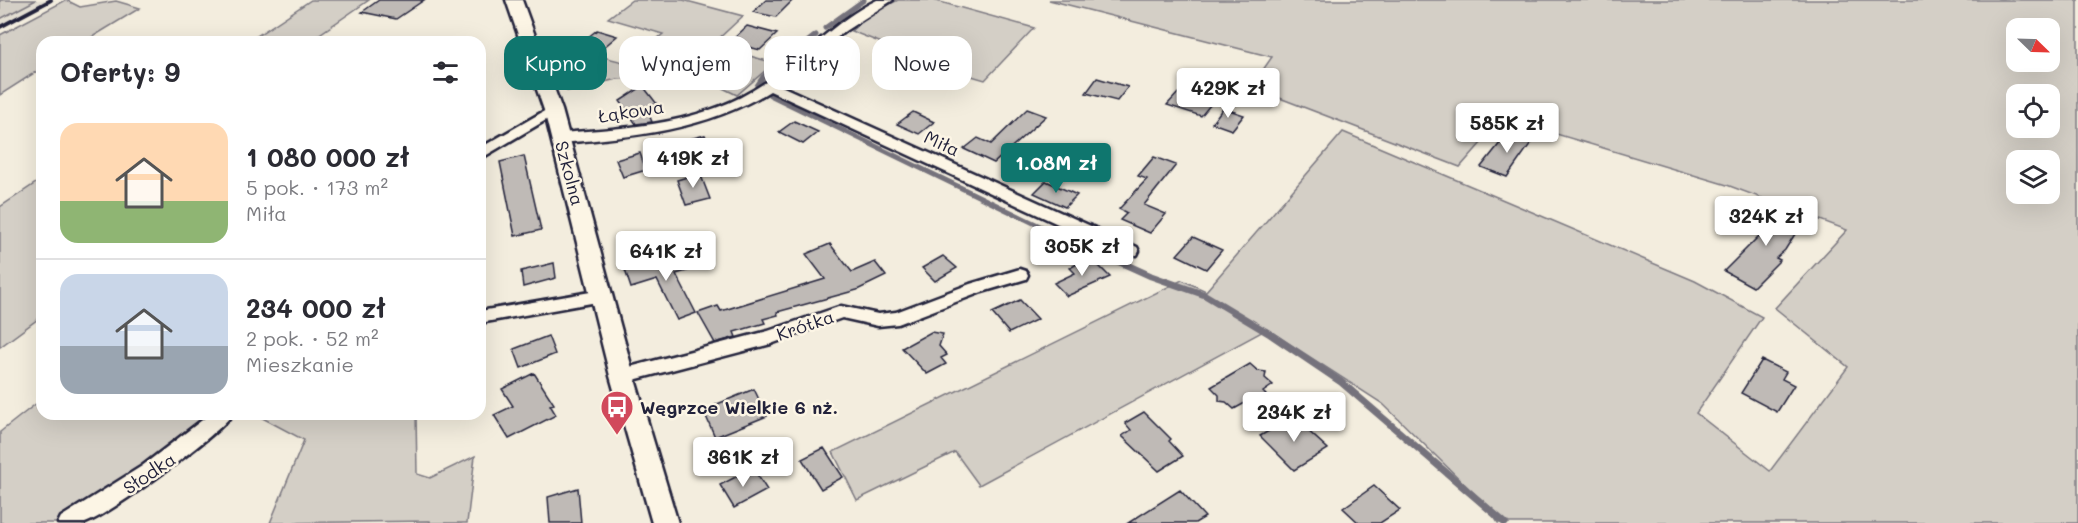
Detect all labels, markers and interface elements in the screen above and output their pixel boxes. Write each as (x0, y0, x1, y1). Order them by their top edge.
north arrow (2006, 18, 2060, 72)
map controls (2006, 18, 2060, 204)
chip: Kupno (504, 36, 607, 90)
chip: Wynajem (619, 36, 752, 90)
chip: Filtry (764, 36, 860, 90)
chip: Nowe (872, 36, 972, 90)
text: Oferty: 9 (60, 55, 180, 89)
icon: filters (429, 56, 462, 89)
pin: 429K zł (1173, 68, 1283, 119)
text: 429K zł (1191, 74, 1265, 100)
button: locate (2006, 84, 2060, 138)
street label: Łąkowa (596, 94, 666, 128)
pin: 585K zł (1452, 103, 1562, 154)
text: 585K zł (1470, 109, 1544, 135)
street label: Miła (920, 124, 964, 162)
street label: Szkolna (550, 138, 590, 208)
pin: 419K zł (638, 138, 748, 189)
text: 1 080 000 zł (246, 140, 409, 174)
pin: 1.08M zł (994, 143, 1118, 194)
text: 419K zł (657, 144, 729, 170)
icon: home (108, 147, 180, 219)
text: 1.08M zł (1015, 149, 1097, 175)
button: layers (2006, 150, 2060, 204)
text: 5 pok. · 173 m² (246, 174, 388, 200)
pin: 324K zł (1711, 196, 1821, 247)
text: Miła (246, 200, 287, 226)
text: 324K zł (1729, 202, 1803, 228)
pin: 305K zł (1027, 226, 1137, 277)
pin: 641K zł (611, 231, 721, 282)
text: 305K zł (1044, 232, 1120, 258)
text: 641K zł (630, 237, 702, 263)
text: 234 000 zł (246, 291, 386, 325)
icon: home (108, 298, 180, 370)
street label: Krótka (773, 304, 837, 346)
text: 2 pok. · 52 m² (246, 325, 379, 351)
text: Mieszkanie (246, 351, 354, 377)
bus stop icon: Węgrzce Wielkie 6 nż. (599, 389, 635, 436)
pin: 234K zł (1239, 392, 1349, 443)
place label: Węgrzce Wielkie 6 nż. (640, 395, 838, 419)
text: 234K zł (1257, 398, 1331, 424)
pin: 361K zł (688, 437, 798, 488)
text: 361K zł (707, 443, 779, 469)
street label: Słodka (118, 447, 180, 499)

